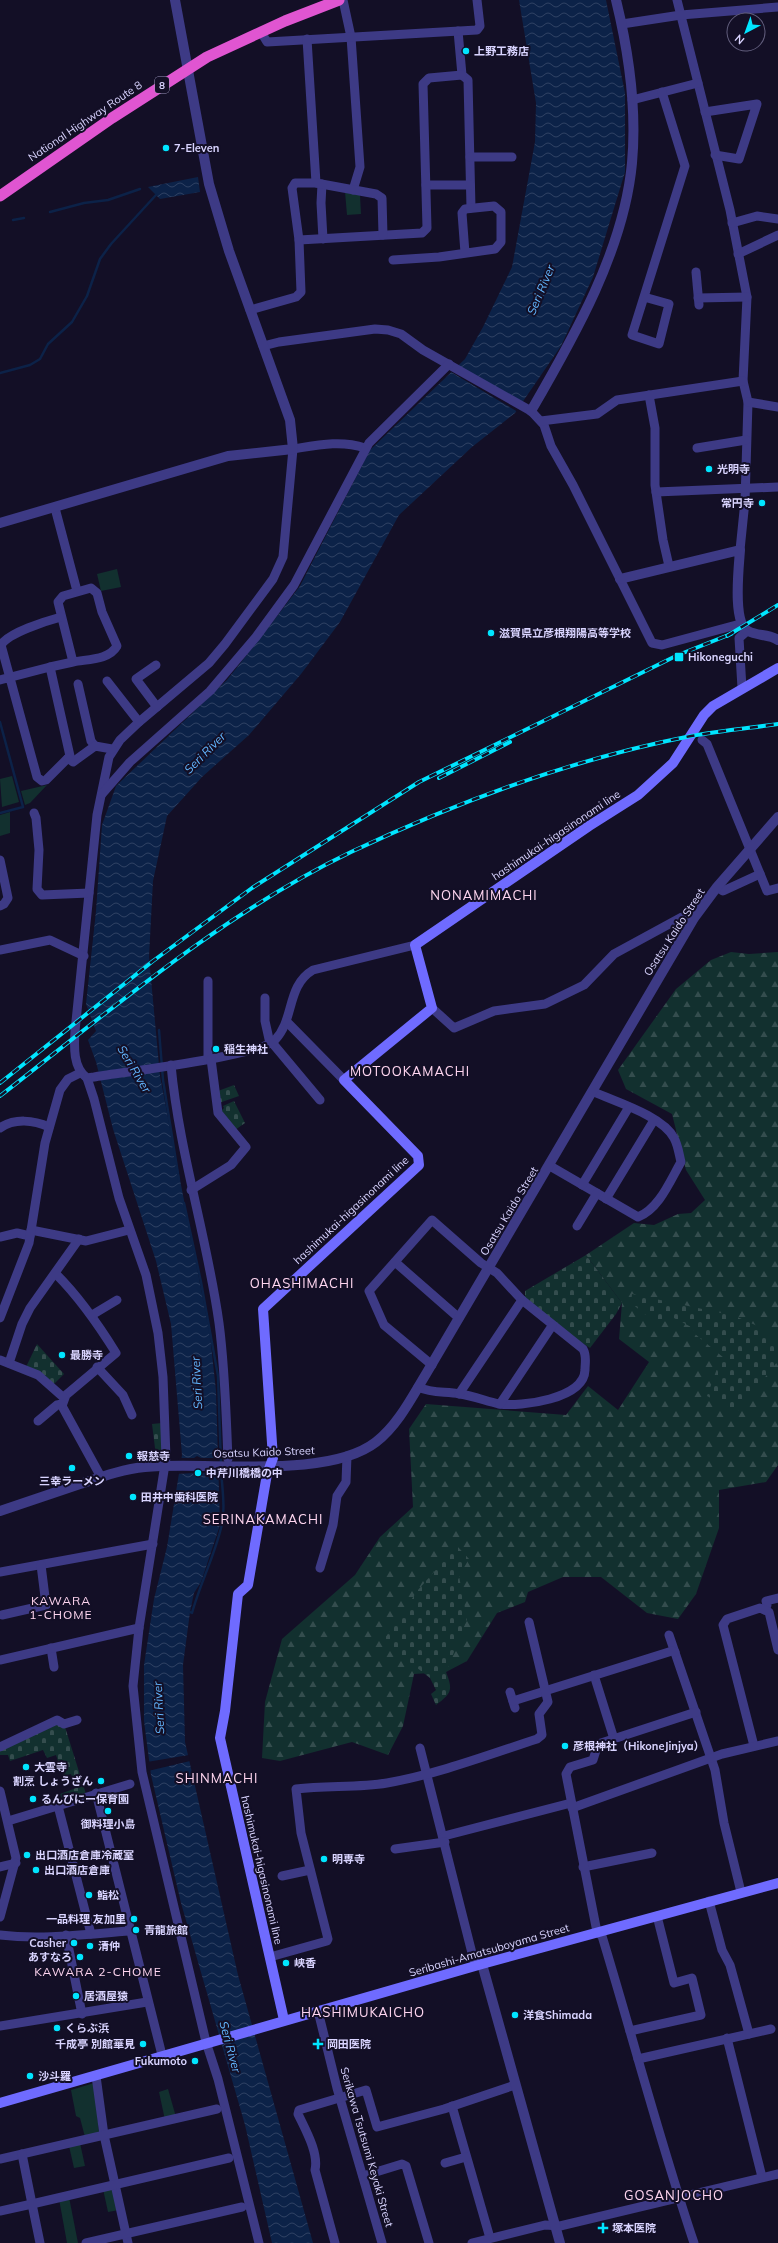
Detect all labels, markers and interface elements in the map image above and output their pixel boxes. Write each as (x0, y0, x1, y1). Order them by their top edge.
north arrow (726, 12, 766, 52)
text: N (732, 32, 747, 48)
place label: 上野工務店 (474, 44, 529, 58)
marker: 上野工務店 (461, 46, 471, 56)
street label: National Highway Route 8 (25, 77, 145, 164)
road number: 8 (155, 77, 169, 93)
place label: 7-Eleven (174, 141, 219, 155)
marker: 7-Eleven (161, 143, 171, 153)
water label: Seri River (523, 262, 558, 317)
place label: 光明寺 (717, 462, 750, 476)
marker: 光明寺 (704, 464, 714, 474)
place label: 常円寺 (721, 496, 754, 510)
marker: 常円寺 (757, 498, 767, 508)
place label: 滋賀県立彦根翔陽高等学校 (499, 626, 631, 640)
marker: 滋賀県立彦根翔陽高等学校 (486, 628, 496, 638)
place label: Hikoneguchi (688, 650, 753, 664)
marker: Hikoneguchi (673, 651, 685, 663)
water label: Seri River (181, 728, 229, 777)
street label: hashimukai-higasinonami line (489, 787, 623, 883)
street label: Osatsu Kaido Street (641, 886, 708, 978)
district label: NONAMIMACHI (430, 887, 538, 903)
water label: Seri River (114, 1042, 155, 1096)
place label: 稲生神社 (224, 1042, 268, 1056)
marker: 稲生神社 (211, 1044, 221, 1054)
district label: MOTOOKAMACHI (350, 1063, 470, 1079)
street label: hashimukai-higasinonami line (291, 1153, 411, 1267)
street label: Osatsu Kaido Street (477, 1164, 541, 1258)
district label: OHASHIMACHI (250, 1275, 354, 1291)
place label: 最勝寺 (70, 1348, 103, 1362)
marker: 最勝寺 (57, 1350, 67, 1360)
water label: Seri River (188, 1356, 205, 1410)
street label: Osatsu Kaido Street (213, 1443, 315, 1461)
place label: 報慈寺 (137, 1449, 170, 1463)
marker: 報慈寺 (124, 1451, 134, 1461)
marker: 三幸ラーメン (67, 1463, 77, 1473)
place label: 中芹川橋橋の中 (206, 1466, 283, 1480)
marker: 中芹川橋橋の中 (193, 1468, 203, 1478)
place label: 三幸ラーメン (39, 1474, 105, 1488)
place label: 田井中歯科医院 (141, 1490, 218, 1504)
marker: 田井中歯科医院 (128, 1492, 138, 1502)
district label: SERINAKAMACHI (203, 1511, 323, 1527)
district label: KAWARA 1-CHOME (29, 1593, 93, 1622)
water label: Seri River (150, 1681, 167, 1735)
place label: 彦根神社（HikoneJinjya） (573, 1739, 705, 1753)
marker: 彦根神社（HikoneJinjya） (560, 1741, 570, 1751)
place label: 大雲寺 (34, 1760, 67, 1774)
marker: 大雲寺 (21, 1762, 31, 1772)
district label: SHINMACHI (176, 1770, 258, 1786)
place label: 割烹 しょうざん (13, 1774, 93, 1788)
marker: 割烹 しょうざん (96, 1776, 106, 1786)
place label: るんびにー保育園 (41, 1792, 129, 1806)
marker: るんびにー保育園 (28, 1794, 38, 1804)
street label: hashimukai-higasinonami line (238, 1794, 286, 1946)
marker: 御料理小島 (103, 1806, 113, 1816)
place label: 御料理小島 (81, 1817, 136, 1831)
place label: 出口酒店倉庫冷蔵室 (35, 1848, 134, 1862)
marker: 出口酒店倉庫冷蔵室 (22, 1850, 32, 1860)
place label: 明専寺 (332, 1852, 365, 1866)
marker: 明専寺 (319, 1854, 329, 1864)
place label: 出口酒店倉庫 (44, 1863, 110, 1877)
marker: 出口酒店倉庫 (31, 1865, 41, 1875)
place label: 鮨松 (97, 1888, 119, 1902)
marker: 鮨松 (84, 1890, 94, 1900)
place label: 一品料理 友加里 (46, 1912, 126, 1926)
marker: 一品料理 友加里 (129, 1914, 139, 1924)
street label: Seribashi-Amatsuboyama Street (407, 1920, 571, 1980)
place label: 青龍旅館 (144, 1923, 188, 1937)
marker: 青龍旅館 (131, 1925, 141, 1935)
place label: Casher (29, 1936, 67, 1950)
marker: Casher (69, 1938, 79, 1948)
place label: 清仲 (98, 1939, 120, 1953)
marker: 清仲 (85, 1941, 95, 1951)
place label: あすなろ (28, 1950, 72, 1964)
marker: あすなろ (75, 1952, 85, 1962)
place label: 峡香 (294, 1956, 316, 1970)
marker: 峡香 (281, 1958, 291, 1968)
district label: KAWARA 2-CHOME (34, 1964, 162, 1979)
place label: 居酒屋猿 (84, 1989, 128, 2003)
marker: 居酒屋猿 (71, 1991, 81, 2001)
district label: HASHIMUKAICHO (301, 2004, 425, 2020)
place label: 洋食Shimada (523, 2008, 592, 2022)
marker: 洋食Shimada (510, 2010, 520, 2020)
water label: Seri River (216, 2019, 245, 2075)
place label: くらぶ浜 (65, 2021, 109, 2035)
marker: くらぶ浜 (52, 2023, 62, 2033)
place label: 千成亭 別館華見 (55, 2037, 135, 2051)
place label: 岡田医院 (327, 2037, 371, 2051)
marker: 岡田医院 (312, 2038, 324, 2050)
marker: 千成亭 別館華見 (138, 2039, 148, 2049)
place label: Fukumoto (135, 2054, 187, 2068)
marker: Fukumoto (190, 2056, 200, 2066)
street label: Serikawa Tsutsumi Keyaki Street (337, 2065, 397, 2229)
place label: 沙斗羅 (38, 2069, 71, 2083)
marker: 沙斗羅 (25, 2071, 35, 2081)
district label: GOSANJOCHO (624, 2187, 724, 2203)
place label: 塚本医院 (612, 2221, 656, 2235)
marker: 塚本医院 (597, 2222, 609, 2234)

